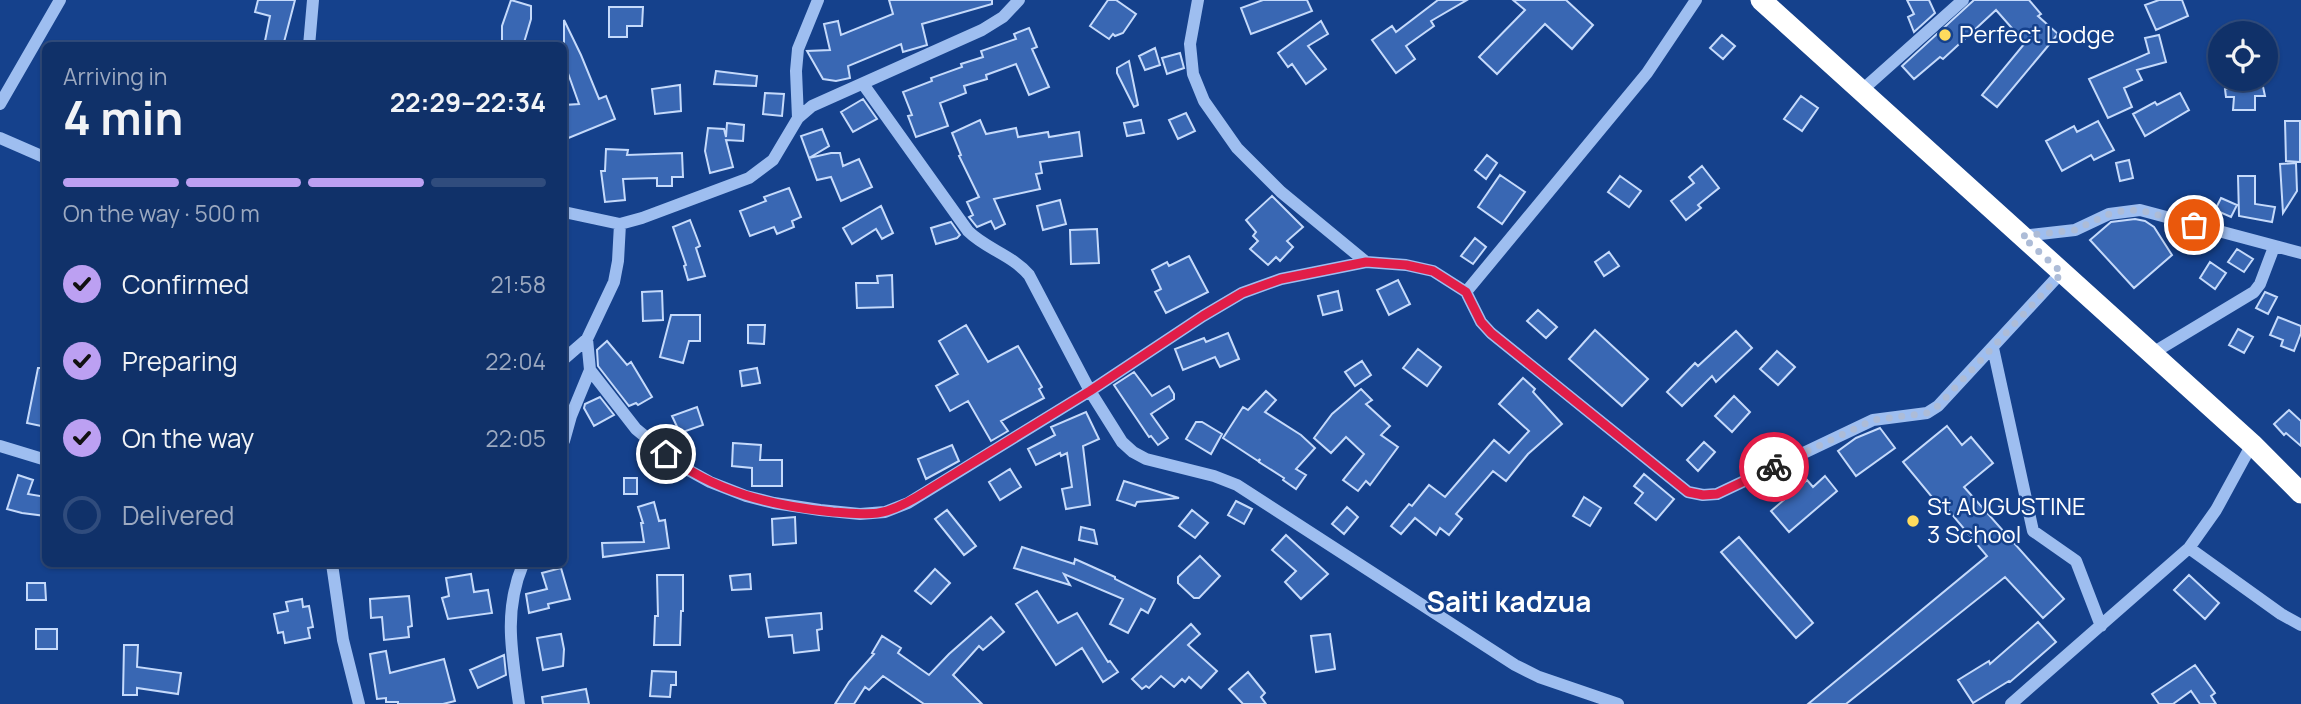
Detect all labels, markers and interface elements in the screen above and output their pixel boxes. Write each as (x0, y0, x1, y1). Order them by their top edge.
place label: Perfect Lodge (1959, 17, 2115, 50)
map controls (2208, 21, 2278, 91)
button: locate (2208, 21, 2278, 91)
marker: Perfect Lodge (1937, 27, 1953, 43)
text: Arriving in (63, 60, 168, 92)
text: 22:29–22:34 (390, 84, 546, 120)
text: 4 min (63, 86, 183, 149)
pin (2164, 195, 2224, 255)
text: On the way · 500 m (63, 197, 260, 229)
icon: bag (2175, 206, 2213, 244)
icon: check (63, 265, 101, 303)
text: Confirmed (122, 266, 249, 302)
text: 21:58 (490, 268, 546, 300)
icon: check (63, 342, 101, 380)
text: Preparing (122, 343, 238, 379)
text: 22:04 (485, 345, 546, 377)
icon: check (63, 419, 101, 457)
text: On the way (122, 420, 254, 456)
text: 22:05 (486, 422, 546, 454)
pin (636, 424, 696, 484)
courier (1739, 432, 1809, 502)
icon: home (647, 435, 685, 473)
icon: bike (1755, 448, 1793, 486)
place label: St AUGUSTINE 3 School (1927, 489, 2086, 550)
text: Delivered (122, 497, 234, 533)
marker: St AUGUSTINE 3 School (1905, 513, 1921, 529)
district label: Saiti kadzua (1426, 582, 1592, 620)

